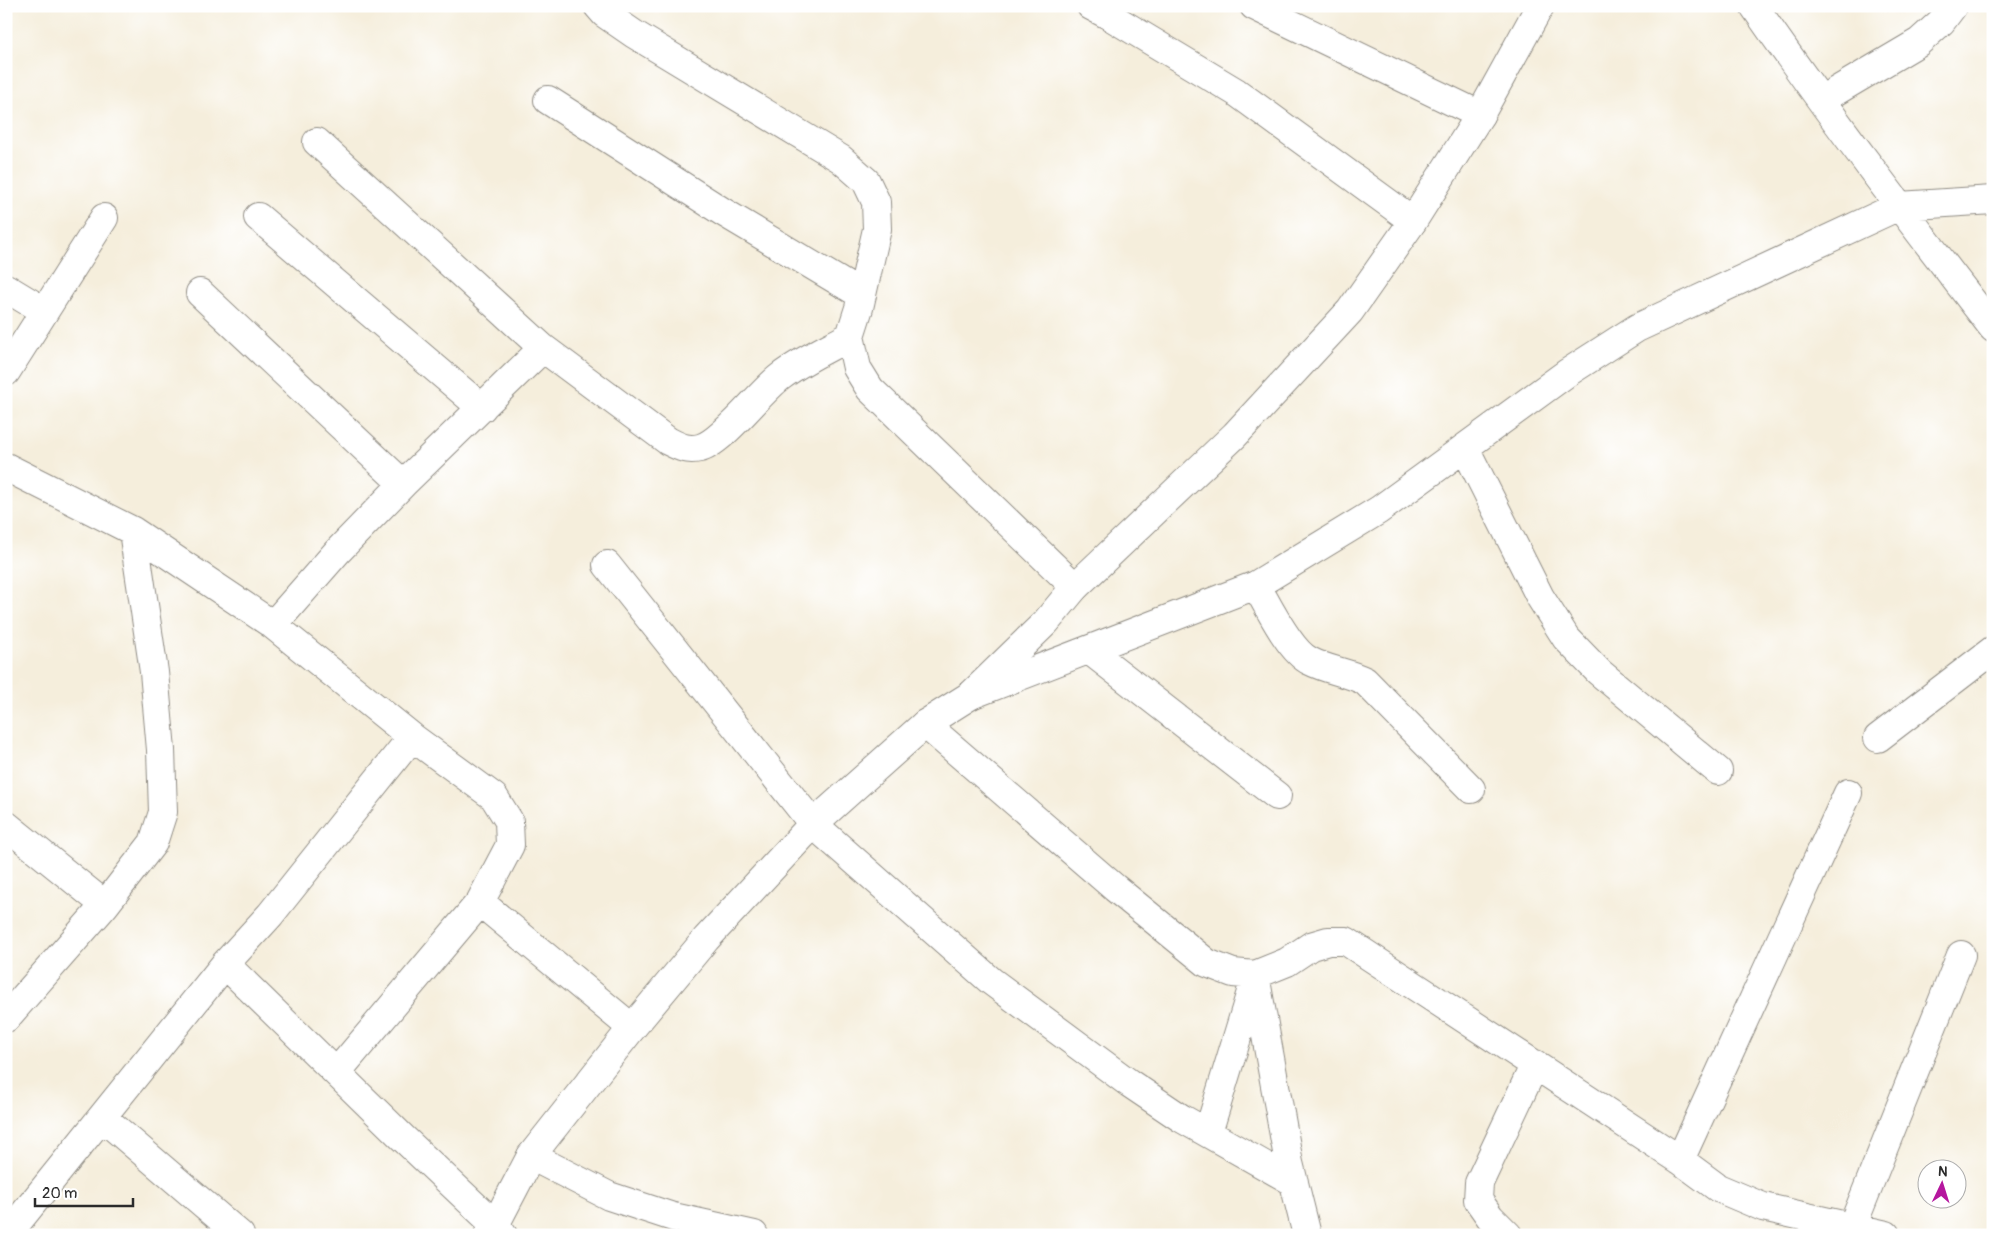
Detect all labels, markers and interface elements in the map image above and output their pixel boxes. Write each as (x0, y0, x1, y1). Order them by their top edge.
north arrow (1916, 1158, 1966, 1208)
text: N (1938, 1163, 1948, 1180)
scale bar (35, 1176, 132, 1208)
text: 20 m (42, 1184, 77, 1203)

